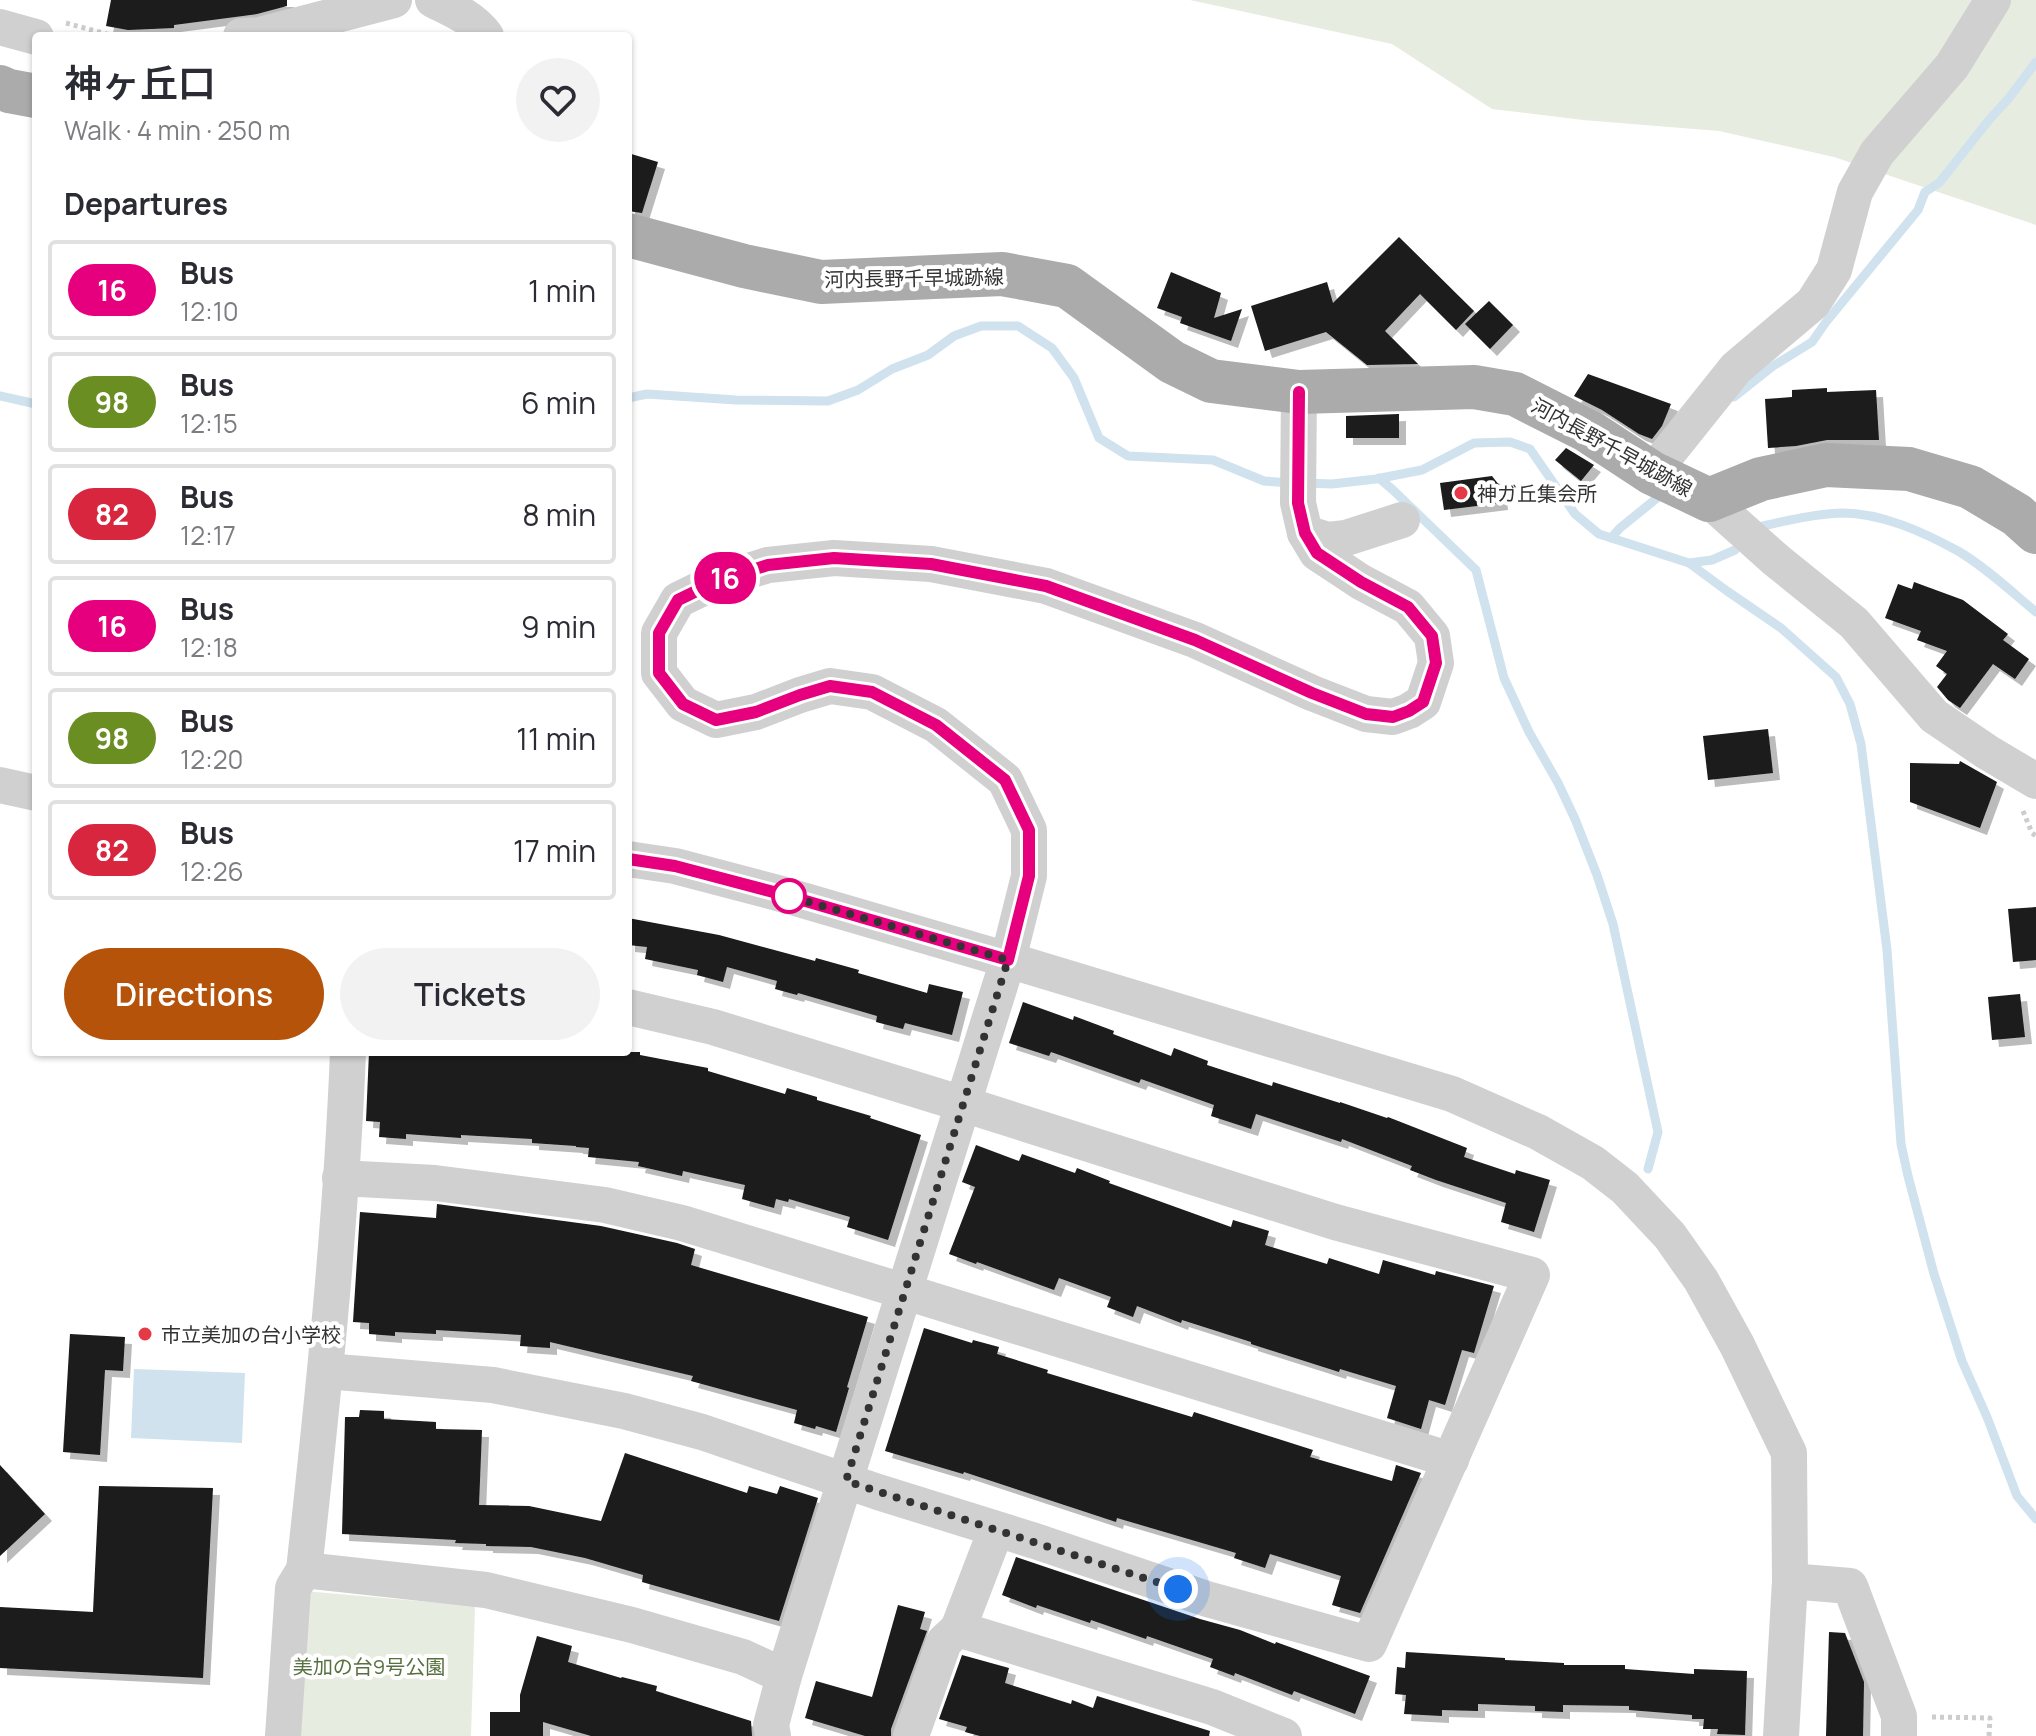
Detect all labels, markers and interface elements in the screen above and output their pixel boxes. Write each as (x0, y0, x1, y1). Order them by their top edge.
text: 神ヶ丘口 (64, 56, 216, 108)
button: heart (516, 58, 600, 142)
text: Walk · 4 min · 250 m (64, 112, 290, 148)
text: Departures (64, 183, 228, 224)
text: Bus (180, 252, 234, 293)
street label: 河内長野千早城跡線 (824, 263, 1004, 293)
text: 1 min (528, 270, 596, 311)
text: 16 (97, 271, 127, 309)
text: 12:10 (180, 293, 239, 329)
text: Bus (180, 364, 234, 405)
text: 6 min (521, 382, 596, 423)
text: 98 (95, 383, 129, 421)
street label: 河内長野千早城跡線 (1527, 392, 1697, 502)
text: 12:15 (180, 405, 238, 441)
text: Bus (180, 476, 234, 517)
place label: 神ガ丘集会所 (1477, 480, 1597, 507)
marker: 神ガ丘集会所 (1452, 484, 1470, 502)
text: 8 min (522, 494, 596, 535)
text: 82 (95, 495, 129, 533)
text: 12:17 (180, 517, 236, 553)
line badge: 16 (689, 552, 761, 604)
text: 16 (710, 559, 740, 597)
text: Bus (180, 588, 234, 629)
text: 9 min (521, 606, 596, 647)
text: 16 (97, 607, 127, 645)
text: 12:18 (180, 629, 238, 665)
text: Bus (180, 700, 234, 741)
text: 11 min (516, 718, 596, 759)
text: 98 (95, 719, 129, 757)
text: 12:20 (180, 741, 243, 777)
text: Bus (180, 812, 234, 853)
text: 17 min (513, 830, 596, 871)
text: 82 (95, 831, 129, 869)
text: 12:26 (180, 853, 244, 889)
unlabelled marker (772, 879, 806, 913)
button: Directions (64, 948, 324, 1040)
button: Tickets (340, 948, 600, 1040)
place label: 市立美加の台小学校 (161, 1321, 341, 1348)
marker: 市立美加の台小学校 (136, 1325, 154, 1343)
your location (1158, 1569, 1198, 1609)
park label: 美加の台9号公園 (293, 1653, 445, 1680)

